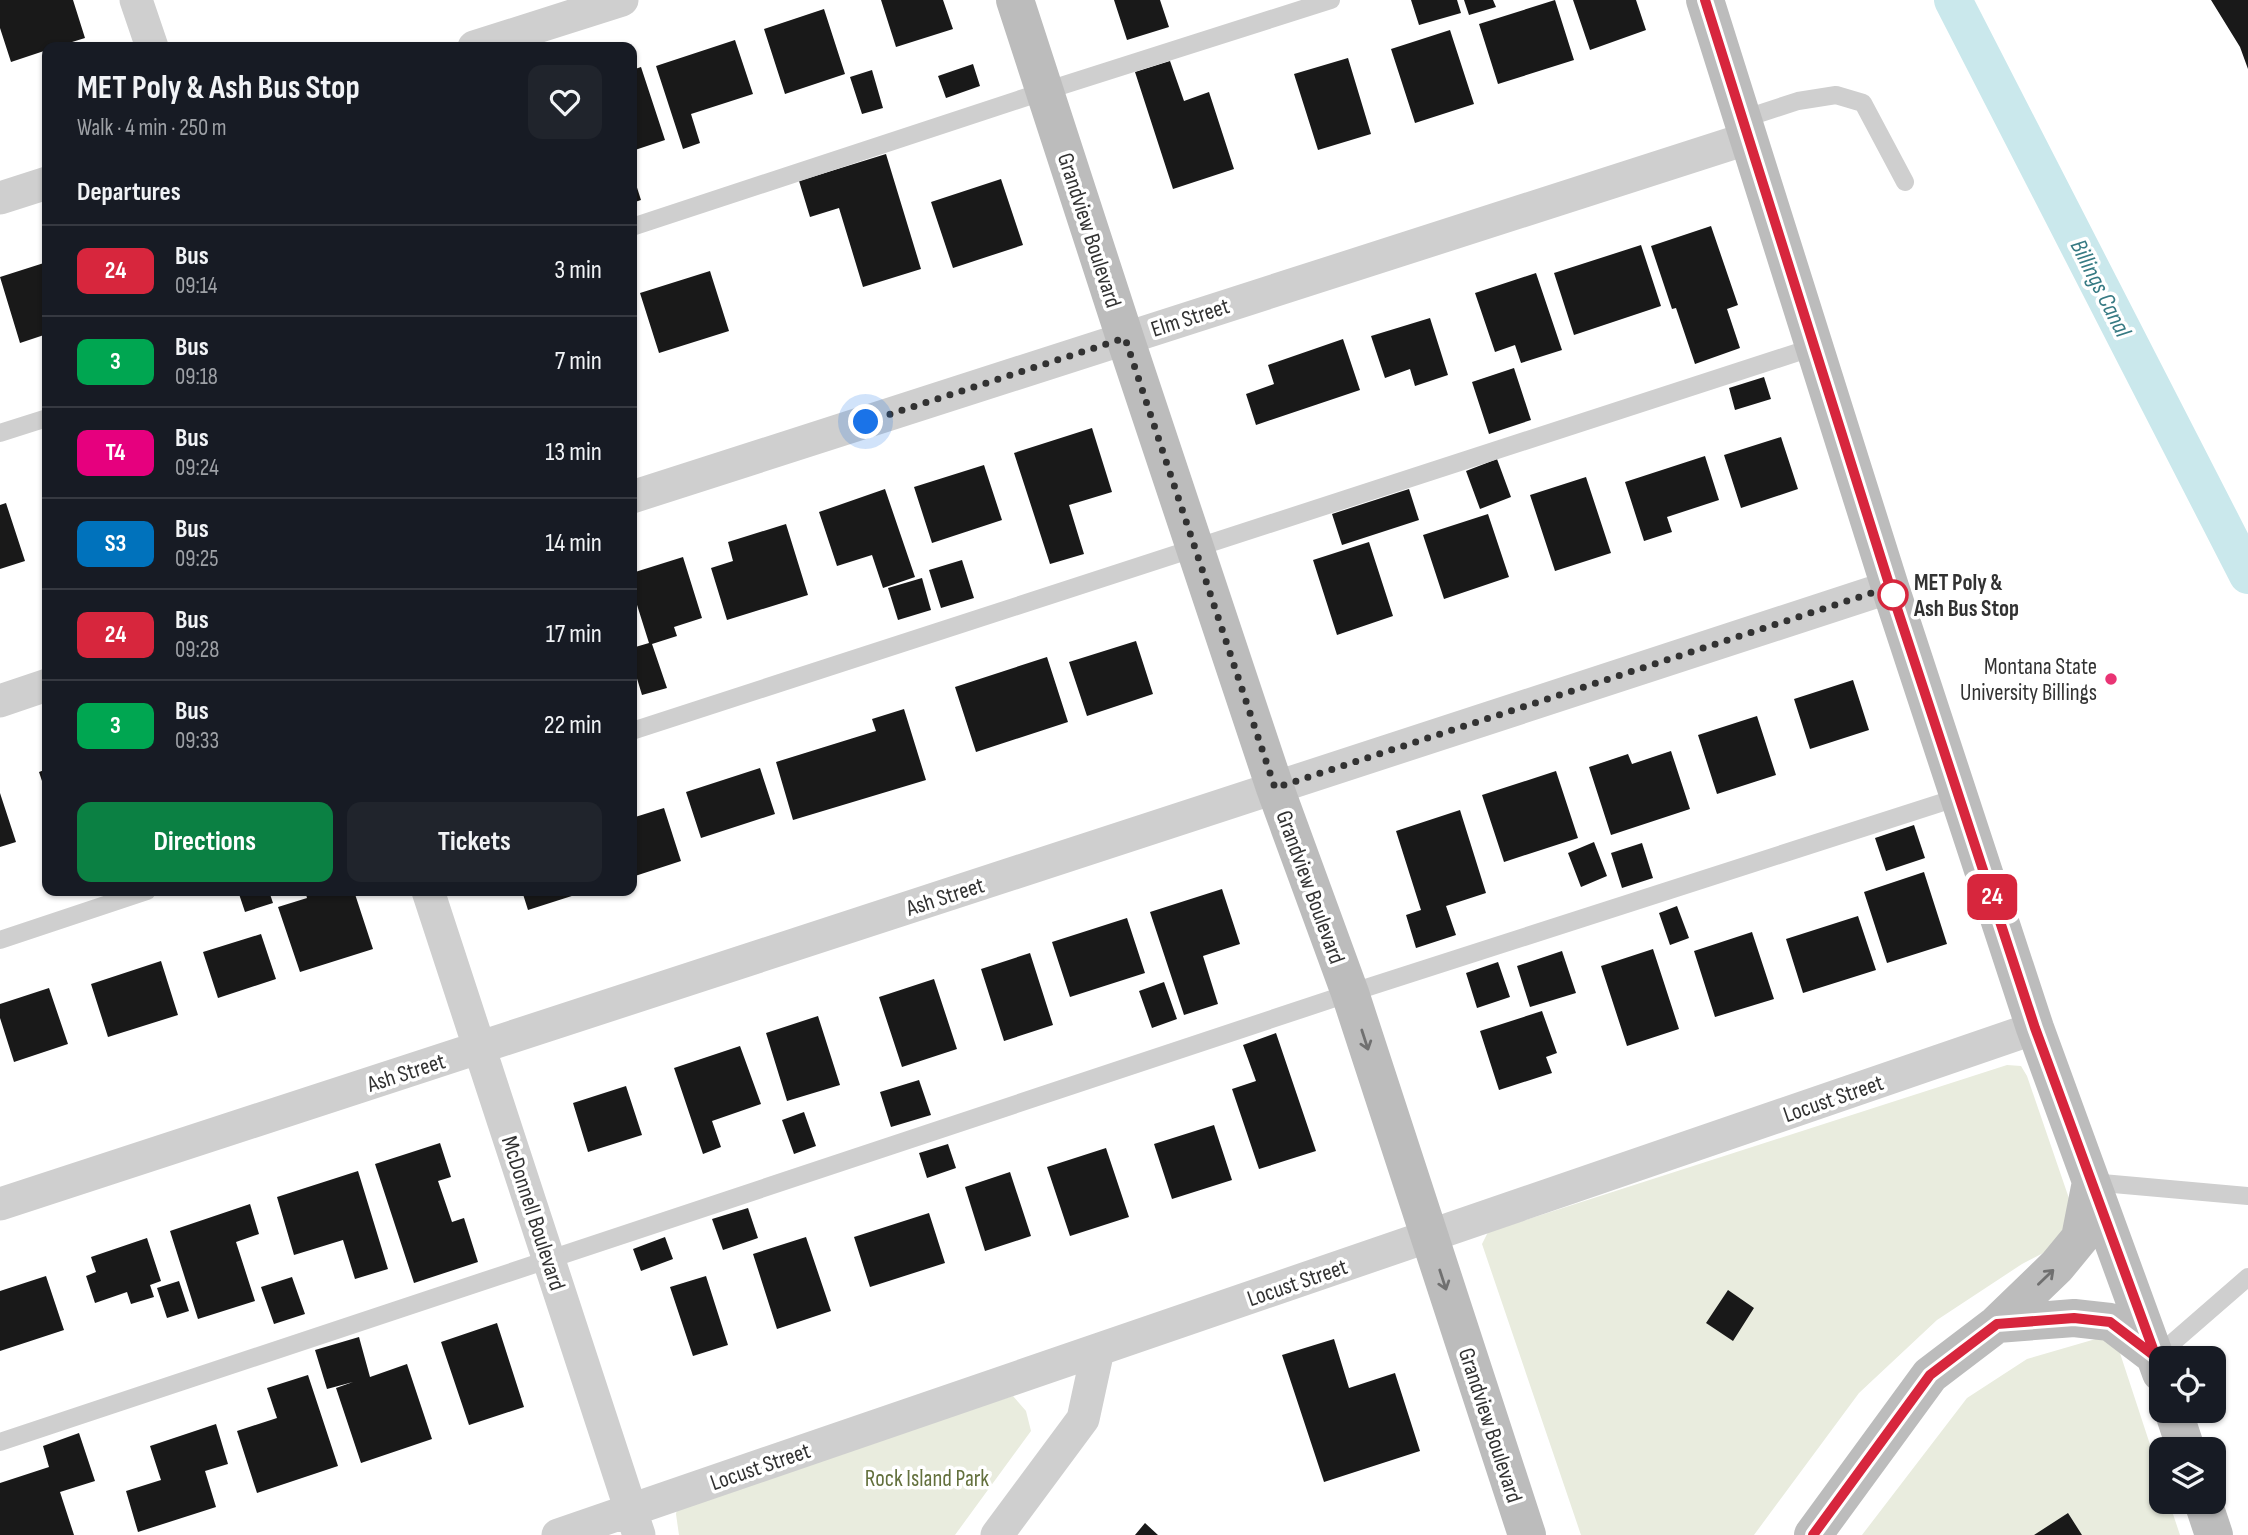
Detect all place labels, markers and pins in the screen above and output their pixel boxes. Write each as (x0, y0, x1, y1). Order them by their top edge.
place label: MET Poly & Ash Bus Stop (1913, 569, 2019, 623)
marker: MET Poly & Ash Bus Stop (1878, 580, 1908, 610)
place label: Montana State University Billings (1960, 653, 2097, 707)
marker: Montana State University Billings (2103, 671, 2119, 687)

